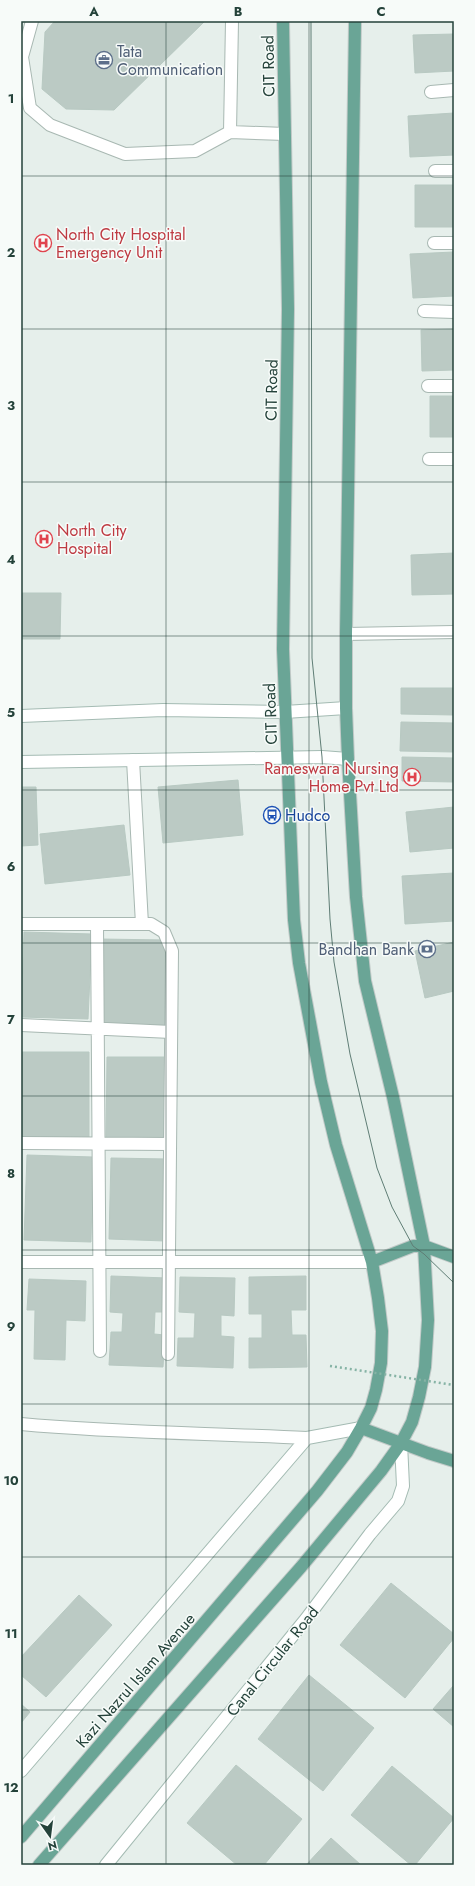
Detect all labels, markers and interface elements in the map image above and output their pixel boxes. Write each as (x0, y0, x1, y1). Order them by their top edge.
text: A (88, 2, 99, 21)
text: B (234, 2, 243, 21)
text: C (376, 2, 386, 21)
street label: CIT Road (256, 35, 281, 97)
place label: Tata Communication (117, 40, 223, 81)
office icon: Tata Communication (94, 50, 114, 70)
text: 1 (8, 89, 14, 108)
place label: North City Hospital Emergency Unit (56, 223, 186, 264)
hospital icon: North City Hospital Emergency Unit (33, 233, 53, 253)
text: 2 (7, 243, 15, 262)
street label: CIT Road (259, 359, 284, 421)
text: 3 (7, 396, 15, 415)
place label: North City Hospital (57, 519, 128, 560)
hospital icon: North City Hospital (34, 529, 54, 549)
text: 4 (6, 550, 16, 569)
street label: CIT Road (258, 683, 283, 745)
text: 5 (7, 703, 15, 722)
place label: Rameswara Nursing Home Pvt Ltd (264, 757, 399, 798)
hospital icon: Rameswara Nursing Home Pvt Ltd (402, 767, 422, 787)
place label: Hudco (285, 804, 331, 827)
bus stop icon: Hudco (262, 805, 282, 825)
text: 6 (7, 857, 16, 876)
place label: Bandhan Bank (318, 938, 415, 961)
bank icon: Bandhan Bank (417, 939, 437, 959)
text: 7 (7, 1010, 15, 1029)
text: 8 (7, 1164, 15, 1183)
text: 9 (7, 1317, 16, 1336)
text: 10 (3, 1471, 19, 1490)
street label: Canal Circular Road (221, 1601, 324, 1721)
street label: Kazi Nazrul Islam Avenue (70, 1608, 200, 1753)
text: 11 (4, 1624, 18, 1643)
text: 12 (3, 1778, 19, 1797)
north arrow (30, 1816, 70, 1856)
text: N (46, 1837, 59, 1855)

